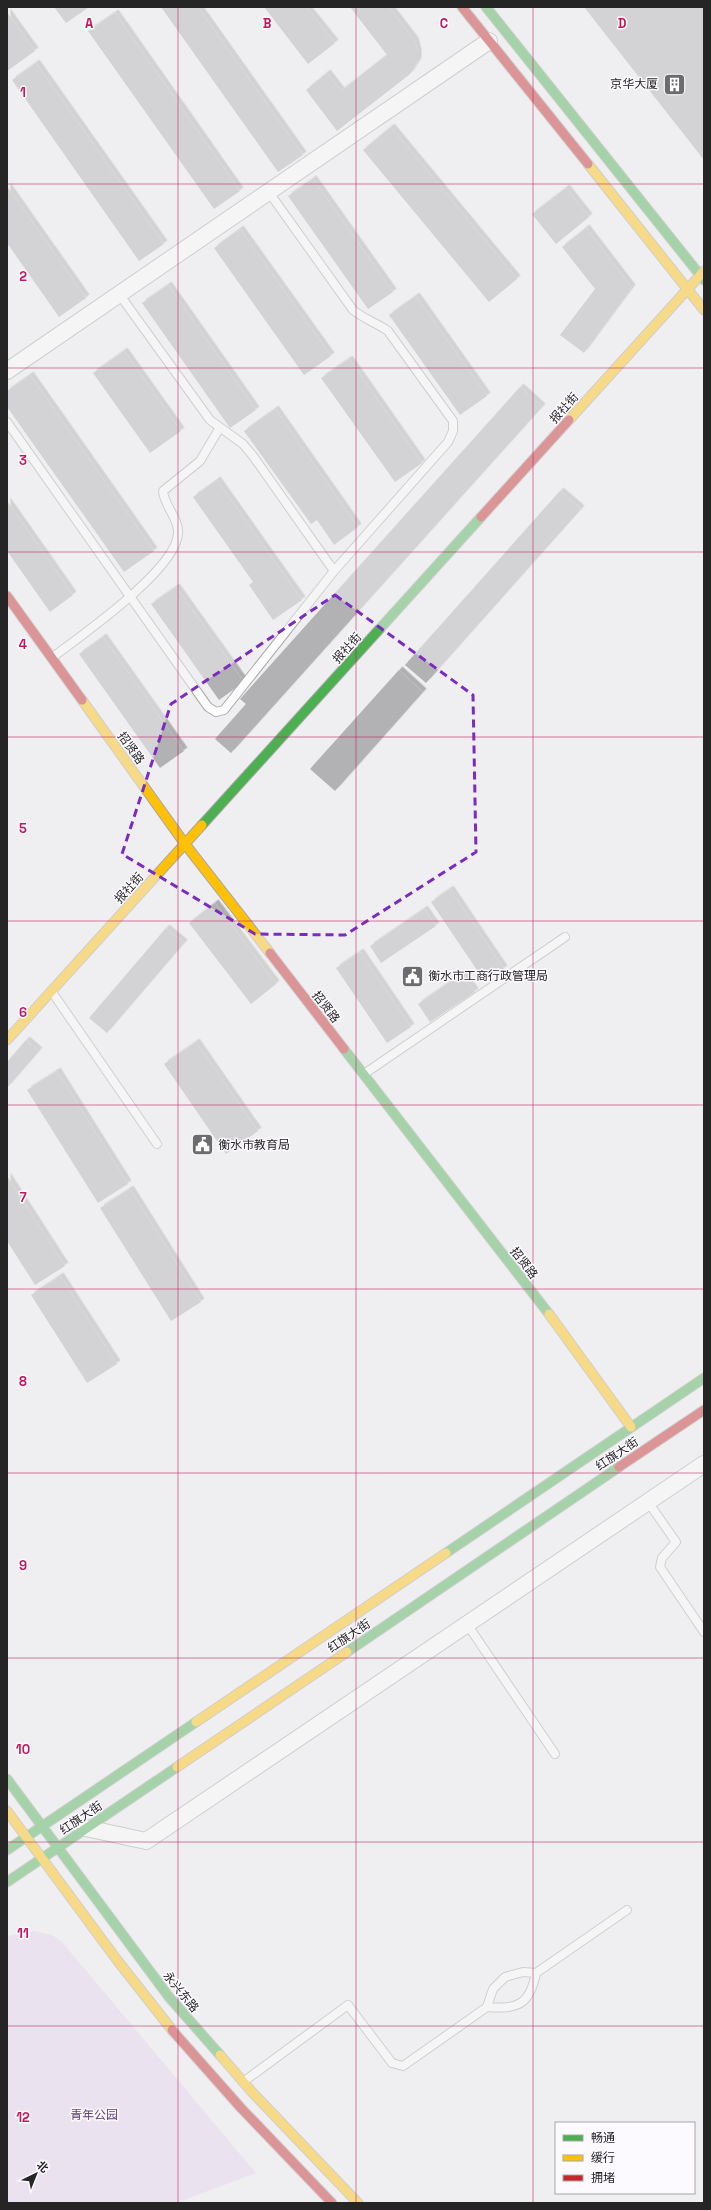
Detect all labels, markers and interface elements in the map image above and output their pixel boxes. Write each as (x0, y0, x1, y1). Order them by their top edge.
text: A (85, 15, 94, 32)
text: B (263, 15, 272, 32)
text: C (440, 15, 448, 32)
text: D (618, 15, 627, 32)
building icon: 京华大厦 (661, 71, 687, 97)
place label: 京华大厦 (610, 76, 658, 92)
text: 1 (20, 84, 26, 101)
text: 2 (19, 268, 27, 285)
street label: 报社街 (546, 389, 582, 427)
text: 3 (19, 452, 27, 469)
street label: 报社街 (329, 629, 365, 667)
text: 4 (19, 636, 27, 653)
street label: 招贤路 (114, 729, 148, 767)
text: 5 (19, 820, 27, 837)
street label: 报社街 (111, 869, 147, 907)
public building icon: 衡水市工商行政管理局 (399, 963, 425, 989)
place label: 衡水市工商行政管理局 (428, 968, 548, 984)
street label: 招贤路 (309, 988, 343, 1026)
text: 6 (19, 1004, 27, 1021)
public building icon: 衡水市教育局 (189, 1132, 215, 1158)
place label: 衡水市教育局 (218, 1137, 290, 1153)
text: 7 (19, 1189, 27, 1206)
street label: 招贤路 (507, 1244, 541, 1282)
text: 8 (19, 1373, 27, 1390)
street label: 红旗大街 (593, 1434, 641, 1474)
text: 9 (19, 1557, 27, 1574)
street label: 红旗大街 (325, 1616, 373, 1656)
text: 10 (16, 1741, 30, 1758)
street label: 红旗大街 (57, 1798, 105, 1838)
text: 11 (17, 1925, 29, 1942)
street label: 永兴东路 (160, 1968, 202, 2016)
park label: 青年公园 (70, 2107, 118, 2123)
text: 12 (16, 2109, 30, 2126)
legend (555, 2122, 695, 2194)
text: 畅通 (591, 2130, 615, 2146)
text: 缓行 (591, 2150, 615, 2166)
north arrow (16, 2154, 56, 2194)
text: 北 (34, 2158, 52, 2176)
text: 拥堵 (591, 2170, 615, 2186)

